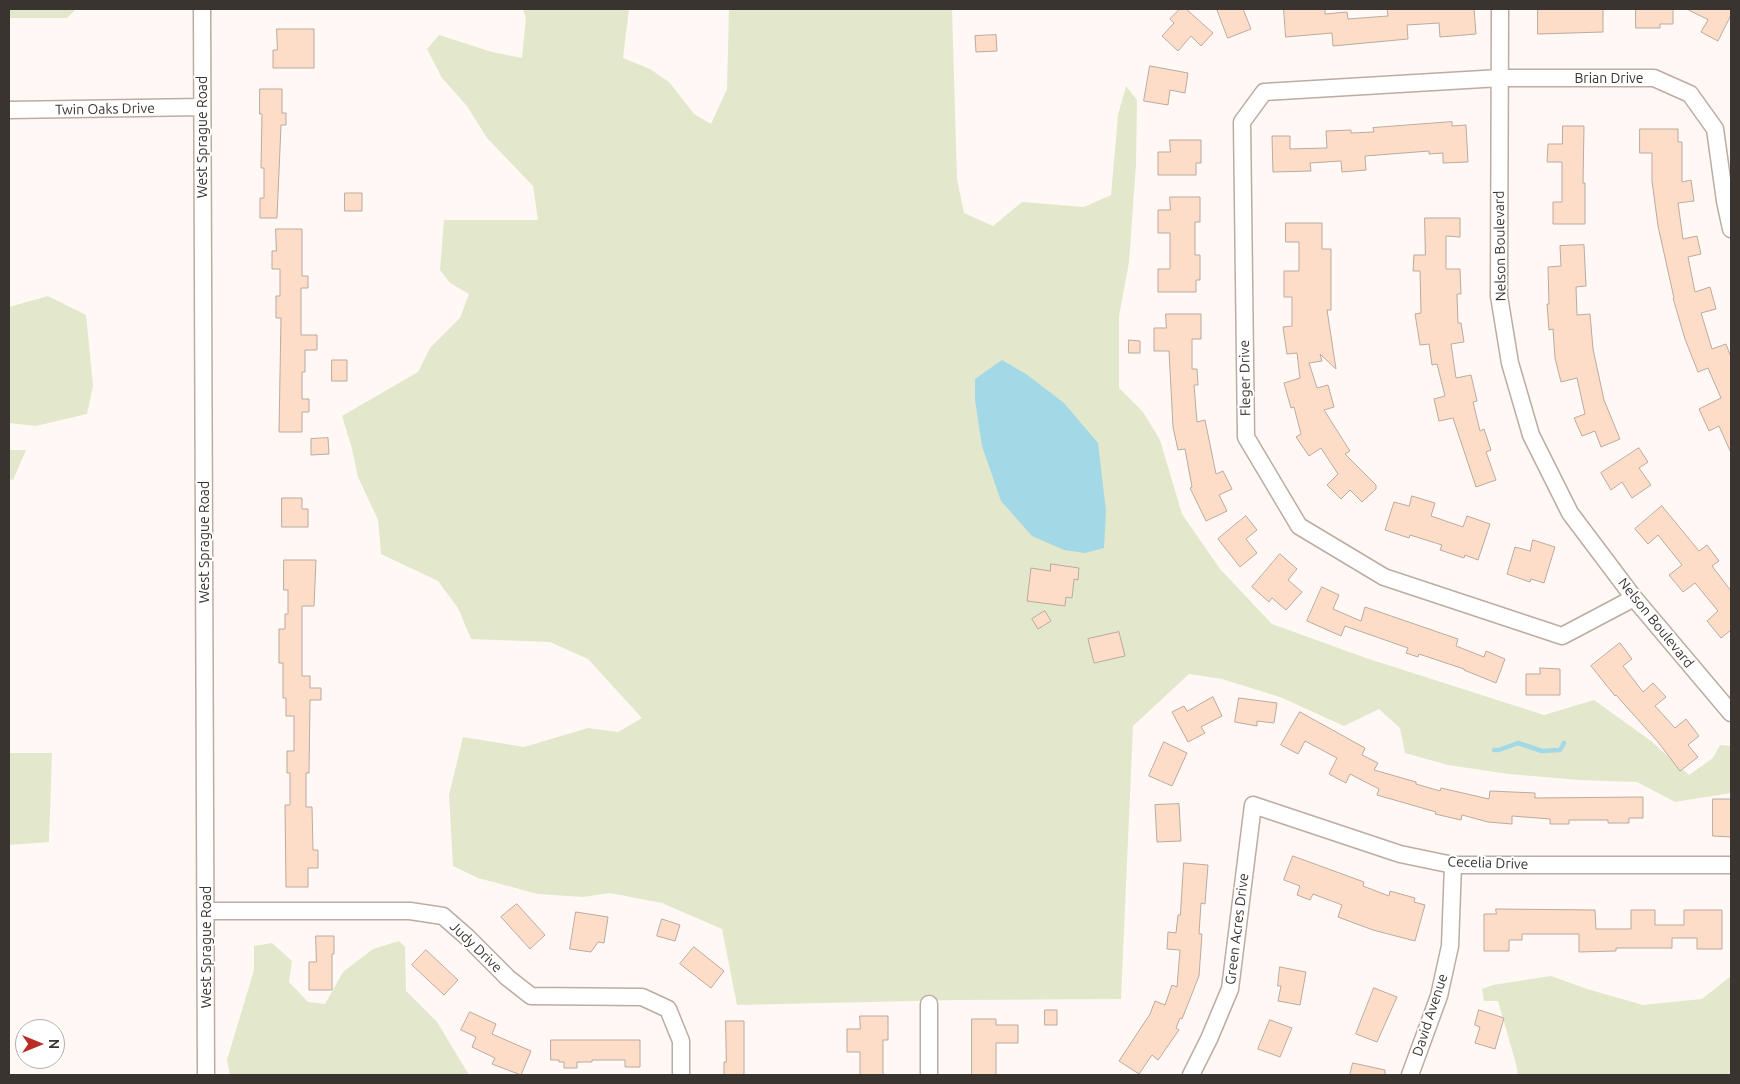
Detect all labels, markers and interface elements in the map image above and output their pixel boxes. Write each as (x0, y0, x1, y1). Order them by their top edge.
street label: Brian Drive (1574, 70, 1644, 86)
street label: West Sprague Road (194, 76, 210, 198)
street label: Twin Oaks Drive (55, 100, 155, 118)
street label: Nelson Boulevard (1491, 190, 1509, 302)
street label: Fleger Drive (1236, 340, 1254, 416)
street label: West Sprague Road (196, 481, 212, 603)
street label: Nelson Boulevard (1615, 575, 1697, 671)
street label: Cecelia Drive (1447, 853, 1529, 873)
street label: Green Acres Drive (1222, 872, 1252, 986)
street label: West Sprague Road (198, 886, 214, 1008)
street label: Judy Drive (446, 918, 506, 976)
street label: David Avenue (1409, 972, 1451, 1058)
north arrow (15, 1019, 65, 1069)
text: N (46, 1039, 62, 1049)

